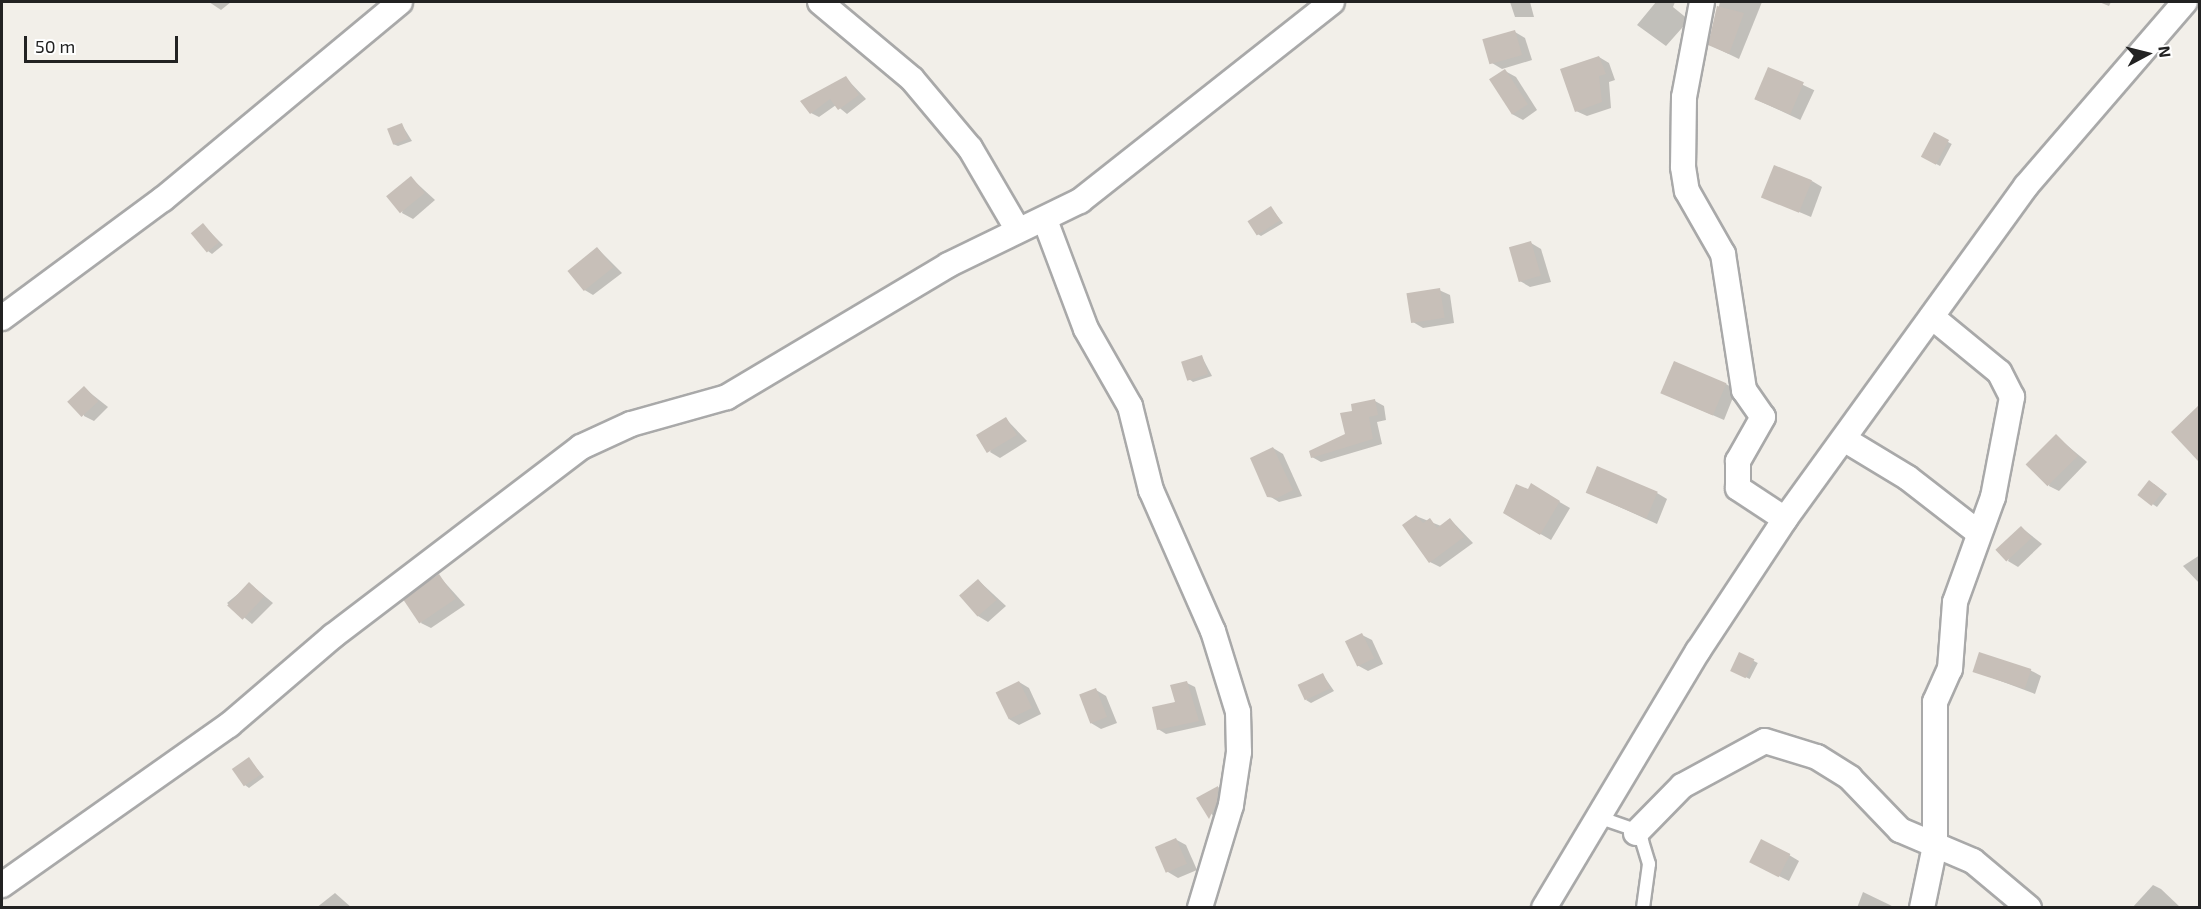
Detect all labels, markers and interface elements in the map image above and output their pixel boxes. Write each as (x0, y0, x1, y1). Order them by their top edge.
scale bar (27, 24, 182, 62)
north arrow (2117, 24, 2177, 84)
text: 50 m (35, 35, 75, 57)
text: N (2155, 45, 2175, 59)

